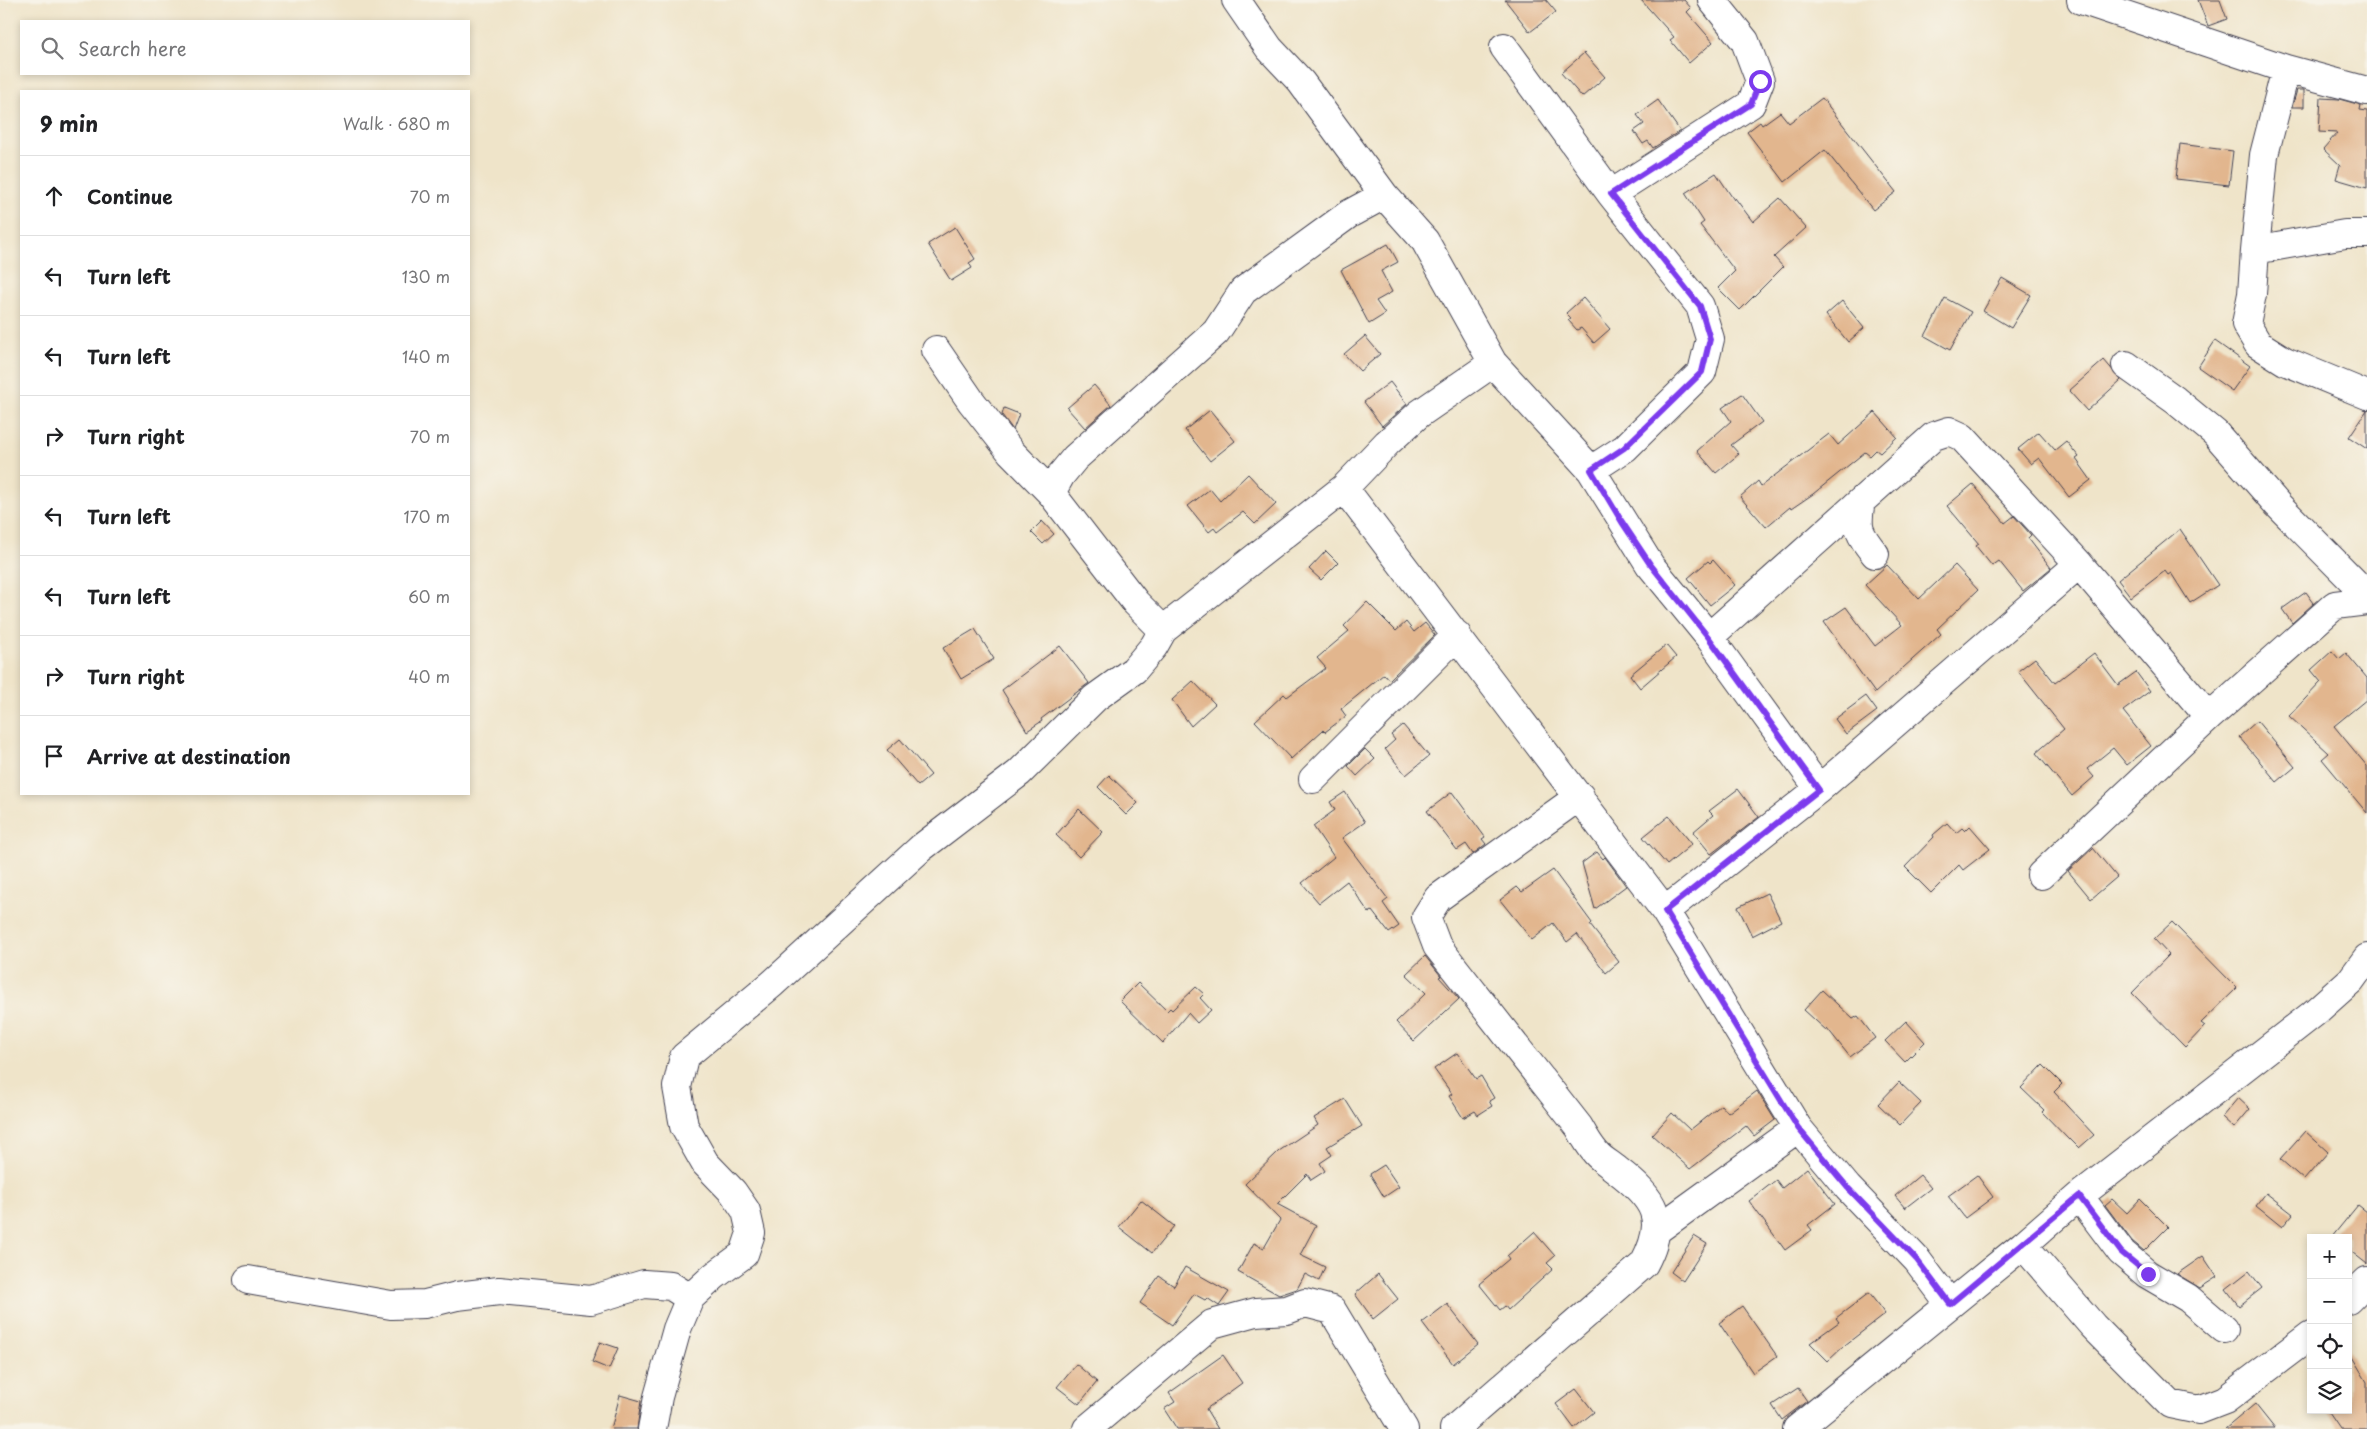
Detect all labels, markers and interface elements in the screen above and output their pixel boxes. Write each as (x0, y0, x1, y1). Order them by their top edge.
search box (20, 20, 470, 75)
icon: search (38, 34, 66, 62)
text: Search here (78, 34, 187, 62)
route start (1749, 70, 1772, 93)
text: 9 min (40, 107, 98, 139)
text: Walk · 680 m (343, 111, 450, 135)
icon: ahead (40, 182, 68, 210)
text: Continue (87, 182, 173, 210)
text: 70 m (410, 184, 450, 208)
icon: left (40, 262, 68, 290)
text: Turn left (87, 262, 171, 290)
text: 130 m (402, 264, 450, 288)
icon: left (40, 342, 68, 370)
text: Turn left (87, 342, 171, 370)
text: 140 m (402, 344, 450, 368)
icon: right (40, 422, 68, 450)
text: Turn right (87, 422, 185, 450)
text: 70 m (410, 424, 450, 448)
icon: left (40, 502, 68, 530)
text: Turn left (87, 502, 171, 530)
text: 170 m (404, 504, 450, 528)
icon: left (40, 582, 68, 610)
text: Turn left (87, 582, 171, 610)
text: 60 m (408, 584, 450, 608)
icon: right (40, 662, 68, 690)
text: Turn right (87, 662, 185, 690)
text: 40 m (408, 664, 450, 688)
icon: arrive (40, 742, 68, 770)
text: Arrive at destination (87, 742, 291, 770)
map controls (2307, 1234, 2352, 1414)
button: + (2307, 1234, 2352, 1279)
route end (2137, 1263, 2160, 1286)
button: − (2307, 1279, 2352, 1324)
button: locate (2307, 1324, 2352, 1369)
button: layers (2307, 1369, 2352, 1414)

